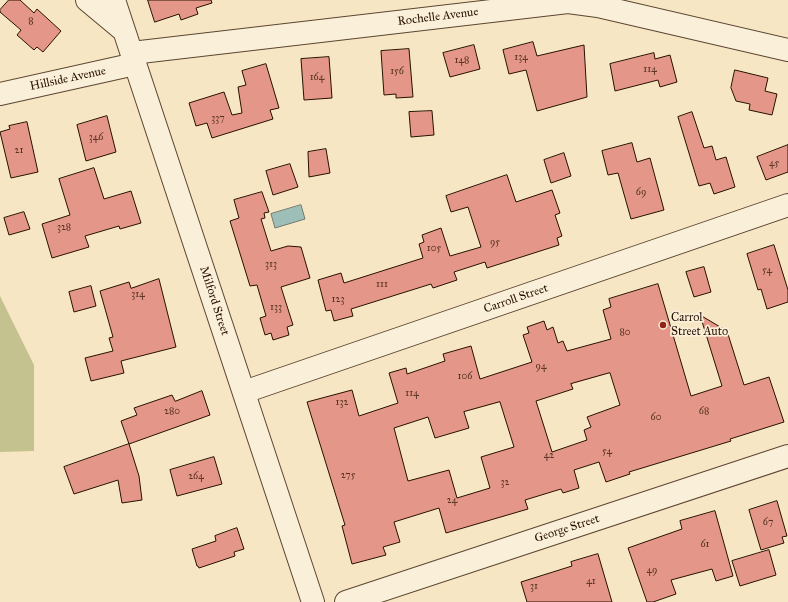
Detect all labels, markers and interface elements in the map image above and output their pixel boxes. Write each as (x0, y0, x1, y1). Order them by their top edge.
street label: Rochelle Avenue (397, 5, 479, 29)
house number: 8 (28, 16, 34, 28)
house number: 134 (514, 52, 528, 64)
house number: 148 (455, 55, 469, 67)
street label: Hillside Avenue (29, 64, 107, 94)
house number: 114 (643, 64, 657, 76)
house number: 156 (390, 66, 404, 78)
house number: 164 (310, 72, 324, 84)
house number: 337 (211, 113, 225, 125)
house number: 346 (89, 132, 103, 144)
house number: 21 (15, 145, 23, 157)
house number: 45 (769, 158, 779, 170)
house number: 69 (636, 187, 646, 199)
house number: 328 (57, 222, 71, 234)
house number: 95 (490, 237, 500, 249)
house number: 105 (427, 243, 441, 255)
house number: 313 (265, 259, 277, 271)
street label: Milford Street (196, 265, 232, 337)
house number: 54 (762, 265, 772, 277)
house number: 111 (376, 279, 388, 291)
street label: Carroll Street (482, 281, 550, 317)
house number: 314 (131, 289, 145, 301)
house number: 123 (332, 294, 344, 306)
house number: 133 (270, 302, 282, 314)
place label: Carrol Street Auto (671, 311, 728, 339)
marker: Carrol Street Auto (658, 320, 668, 330)
house number: 80 (619, 327, 631, 339)
house number: 94 (536, 361, 546, 373)
house number: 106 (458, 371, 472, 383)
house number: 114 (405, 388, 419, 400)
house number: 132 (336, 397, 348, 409)
house number: 280 (164, 406, 180, 418)
house number: 68 (699, 406, 709, 418)
house number: 60 (651, 412, 661, 424)
house number: 54 (602, 446, 612, 458)
house number: 42 (544, 450, 554, 462)
house number: 275 (341, 470, 355, 482)
house number: 264 (188, 471, 204, 483)
house number: 32 (501, 477, 509, 489)
house number: 24 (447, 495, 457, 507)
street label: George Street (533, 512, 601, 546)
house number: 67 (763, 517, 773, 529)
house number: 61 (700, 539, 710, 551)
house number: 49 (647, 565, 657, 577)
house number: 41 (586, 576, 596, 588)
house number: 31 (530, 581, 538, 593)

